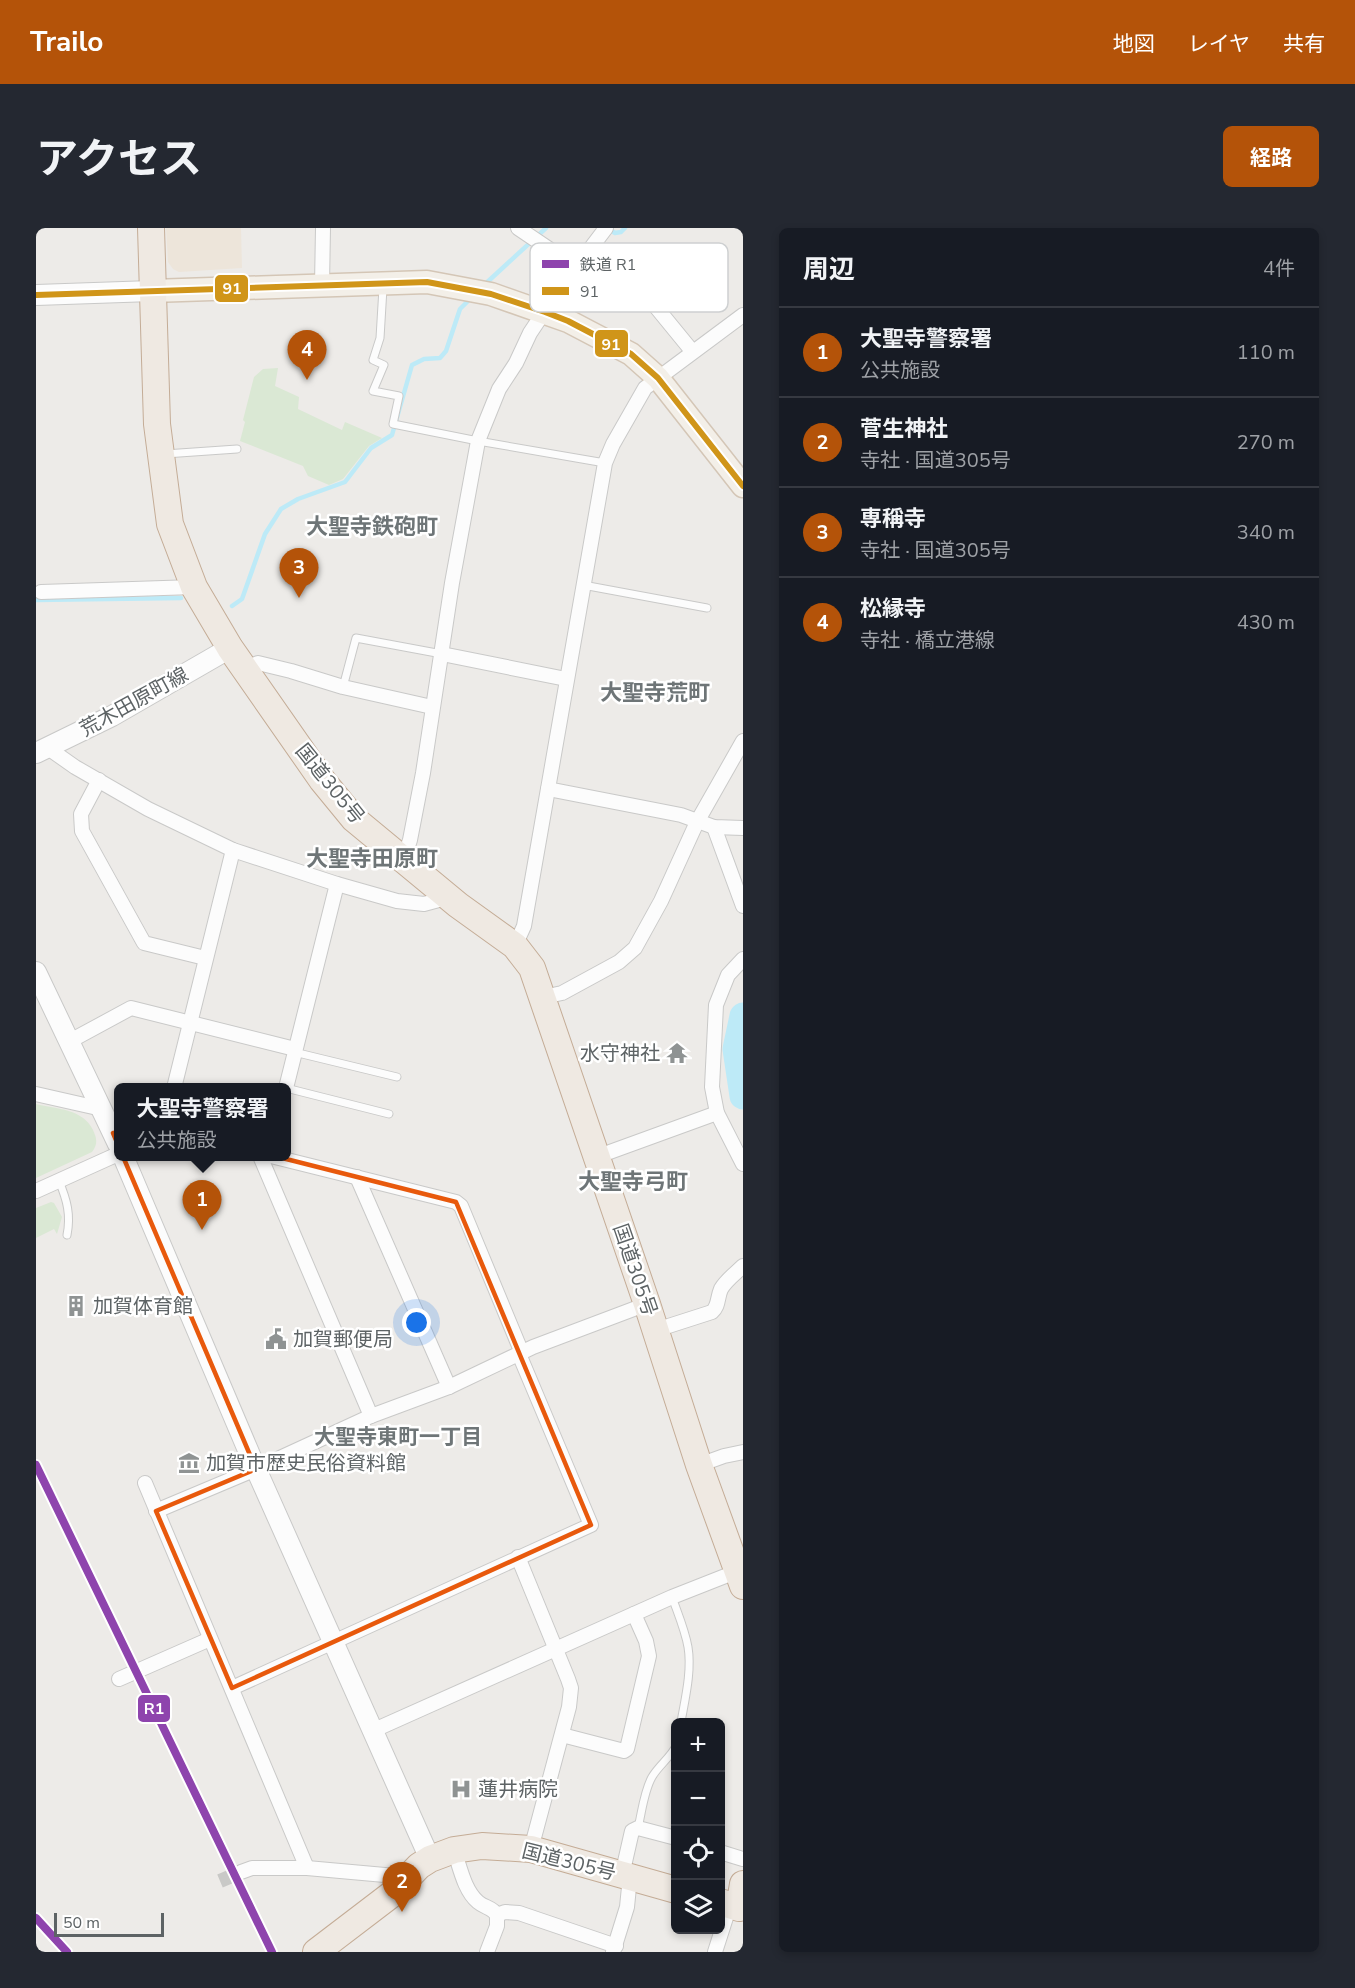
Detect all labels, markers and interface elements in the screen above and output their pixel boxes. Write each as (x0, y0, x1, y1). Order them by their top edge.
text: Trailo (30, 23, 103, 61)
text: 地図 (1113, 30, 1155, 58)
text: レイヤ (1188, 30, 1250, 58)
text: 共有 (1283, 30, 1325, 58)
button: 経路 (1223, 126, 1319, 187)
text: アクセス (36, 131, 202, 188)
legend (530, 243, 728, 312)
text: 周辺 (803, 252, 855, 287)
text: 鉄道 R1 (580, 254, 636, 276)
text: 4件 (1263, 255, 1295, 282)
line badge: 91 (214, 274, 249, 303)
text: 91 (222, 278, 242, 300)
text: 91 (580, 281, 599, 303)
text: 大聖寺警察署 (860, 324, 992, 354)
line badge: 91 (594, 329, 629, 358)
pin: 4 (288, 330, 326, 380)
text: 91 (601, 334, 621, 356)
text: 1 (817, 339, 829, 366)
text: 110 m (1237, 339, 1295, 366)
text: 公共施設 (860, 357, 940, 384)
text: 菅生神社 (860, 414, 948, 444)
text: 2 (817, 429, 829, 456)
text: 270 m (1237, 429, 1295, 456)
text: 寺社 · 国道305号 (860, 447, 1011, 474)
text: 専稱寺 (860, 504, 926, 534)
district label: 大聖寺鉄砲町 (306, 512, 438, 542)
text: 3 (817, 519, 829, 546)
text: 340 m (1237, 519, 1295, 546)
text: 寺社 · 国道305号 (860, 537, 1011, 564)
pin: 3 (280, 548, 318, 598)
text: 松縁寺 (860, 594, 926, 624)
text: 4 (817, 609, 829, 636)
text: 430 m (1237, 609, 1295, 636)
text: 寺社 · 橋立港線 (860, 627, 995, 654)
street label: 荒木田原町線 (75, 661, 193, 743)
district label: 大聖寺荒町 (600, 678, 710, 708)
street label: 国道305号 (289, 738, 371, 830)
district label: 大聖寺田原町 (306, 844, 438, 874)
place label: 水守神社 (580, 1040, 660, 1067)
temple icon: 水守神社 (665, 1041, 689, 1065)
popup (114, 1083, 291, 1161)
text: 大聖寺警察署 (136, 1094, 269, 1124)
text: 公共施設 (136, 1127, 216, 1154)
district label: 大聖寺弓町 (578, 1167, 688, 1197)
pin: 1 (182, 1180, 222, 1230)
street label: 国道305号 (607, 1220, 663, 1320)
place label: 加賀体育館 (93, 1293, 193, 1320)
building icon: 加賀体育館 (64, 1294, 88, 1318)
your location (402, 1308, 431, 1337)
place label: 加賀郵便局 (293, 1326, 393, 1353)
public building icon: 加賀郵便局 (264, 1327, 288, 1351)
district label: 大聖寺東町一丁目 (314, 1423, 482, 1451)
place label: 加賀市歴史民俗資料館 (206, 1450, 406, 1477)
museum icon: 加賀市歴史民俗資料館 (177, 1451, 201, 1475)
line badge: R1 (137, 1694, 171, 1723)
text: R1 (144, 1698, 164, 1720)
map controls (671, 1718, 725, 1934)
button: + (671, 1718, 725, 1772)
button: − (671, 1772, 725, 1826)
place label: 蓮井病院 (478, 1776, 558, 1803)
hospital icon: 蓮井病院 (449, 1777, 473, 1801)
button: locate (671, 1826, 725, 1880)
street label: 国道305号 (519, 1837, 619, 1887)
pin: 2 (382, 1862, 422, 1912)
button: layers (671, 1880, 725, 1934)
scale bar (54, 1910, 164, 1938)
text: 50 m (63, 1912, 100, 1934)

